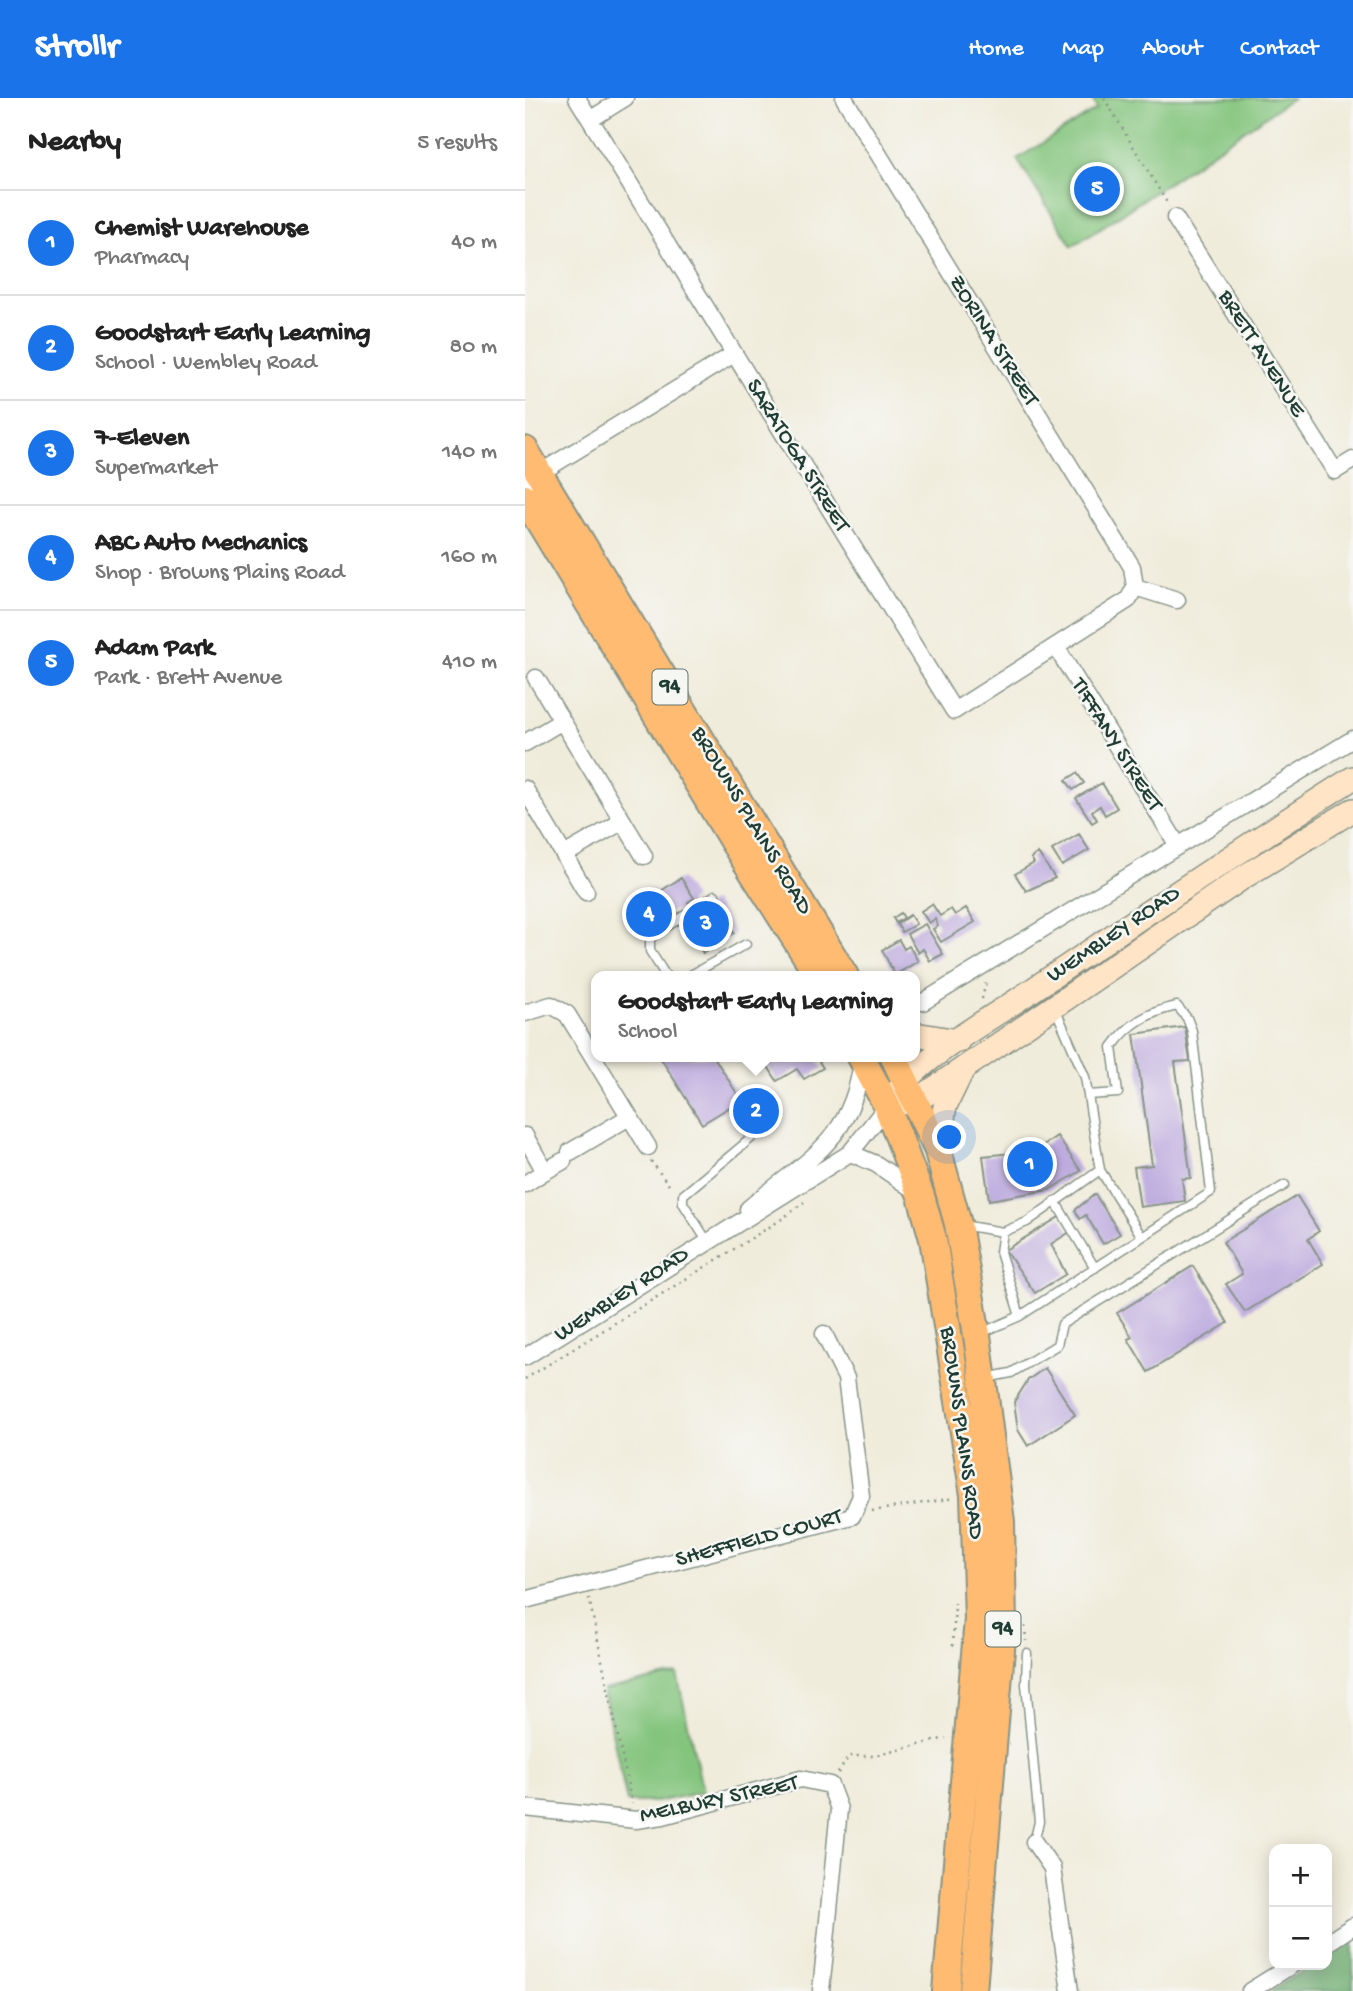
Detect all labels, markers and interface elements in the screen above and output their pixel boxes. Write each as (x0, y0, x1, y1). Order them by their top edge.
text: Strollr (35, 30, 119, 68)
text: Home (968, 35, 1024, 64)
text: Map (1062, 35, 1104, 64)
text: About (1142, 35, 1202, 64)
text: Contact (1240, 35, 1318, 64)
text: Nearby (28, 126, 121, 161)
text: 5 results (417, 130, 497, 157)
pin: 5 (1074, 163, 1120, 215)
text: Chemist Warehouse (95, 214, 309, 245)
text: 1 (46, 229, 56, 256)
text: 40 m (451, 229, 497, 256)
text: Pharmacy (95, 245, 189, 272)
street label: ZORINA STREET (942, 270, 1045, 412)
street label: BRETT AVENUE (1211, 285, 1312, 424)
text: Goodstart Early Learning (95, 319, 370, 350)
text: 2 (45, 334, 57, 361)
text: 80 m (450, 334, 497, 361)
text: School · Wembley Road (95, 350, 317, 377)
street label: SARATOGA STREET (739, 375, 855, 538)
text: 7-Eleven (95, 424, 189, 455)
text: 3 (45, 439, 57, 466)
text: 140 m (442, 439, 497, 466)
text: Supermarket (95, 455, 217, 482)
text: ABC Auto Mechanics (95, 529, 307, 560)
text: 4 (46, 544, 56, 571)
text: 160 m (441, 544, 497, 571)
text: Shop · Browns Plains Road (95, 560, 345, 587)
text: Adam Park (95, 634, 214, 665)
text: 5 (45, 649, 57, 676)
text: 410 m (442, 649, 497, 676)
text: Park · Brett Avenue (95, 665, 282, 692)
road number: 94 (653, 670, 687, 704)
street label: TIFFANY STREET (1063, 672, 1168, 817)
street label: BROWNS PLAINS ROAD (684, 721, 818, 921)
street label: WEMBLEY ROAD (1042, 880, 1187, 990)
pin: 4 (626, 888, 672, 940)
pin: 3 (683, 898, 729, 950)
popup (591, 971, 920, 1062)
text: Goodstart Early Learning (618, 988, 893, 1019)
text: School (618, 1019, 678, 1046)
pin: 2 (733, 1085, 779, 1137)
your location (932, 1120, 966, 1154)
pin: 1 (1007, 1138, 1053, 1190)
street label: WEMBLEY ROAD (550, 1241, 695, 1349)
street label: BROWNS PLAINS ROAD (933, 1324, 989, 1542)
street label: SHEFFIELD COURT (673, 1504, 846, 1574)
road number: 94 (986, 1612, 1021, 1646)
street label: MELBURY STREET (637, 1770, 802, 1830)
map controls (1269, 1844, 1332, 1970)
button: + (1269, 1844, 1332, 1907)
button: − (1269, 1907, 1332, 1970)

